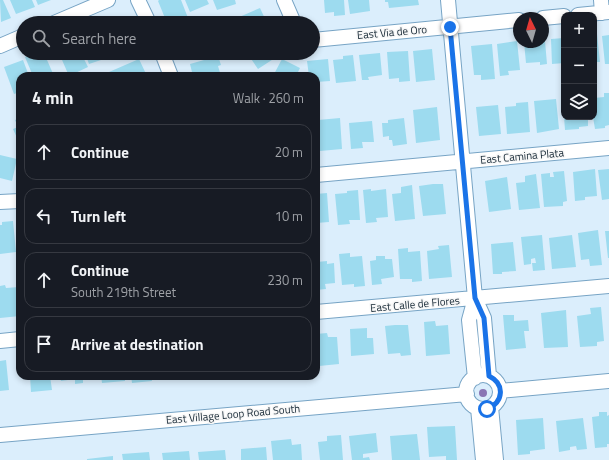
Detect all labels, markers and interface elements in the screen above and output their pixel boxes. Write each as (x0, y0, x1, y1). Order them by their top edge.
north arrow (513, 12, 549, 48)
map controls (561, 12, 597, 120)
button: + (561, 12, 597, 48)
search box (16, 16, 320, 60)
route end (441, 18, 459, 36)
street label: East Via de Oro (356, 21, 428, 43)
icon: search (30, 27, 52, 49)
text: Search here (62, 27, 136, 50)
button: − (561, 48, 597, 84)
button: layers (561, 84, 597, 120)
text: 4 min (32, 85, 73, 111)
text: Walk · 260 m (233, 88, 304, 108)
icon: ahead (33, 141, 55, 163)
text: Continue (71, 141, 129, 164)
text: 20 m (275, 142, 303, 162)
street label: East Camina Plata (480, 144, 565, 168)
icon: left (33, 205, 55, 227)
text: Turn left (71, 205, 126, 228)
text: 10 m (275, 206, 303, 226)
text: Continue (71, 259, 129, 282)
icon: ahead (33, 269, 55, 291)
text: 230 m (267, 270, 303, 290)
text: South 219th Street (71, 282, 176, 302)
street label: East Calle de Flores (370, 292, 460, 316)
icon: arrive (33, 333, 55, 355)
text: Arrive at destination (71, 333, 204, 356)
street label: East Village Loop Road South (165, 400, 301, 428)
route start (478, 400, 496, 418)

